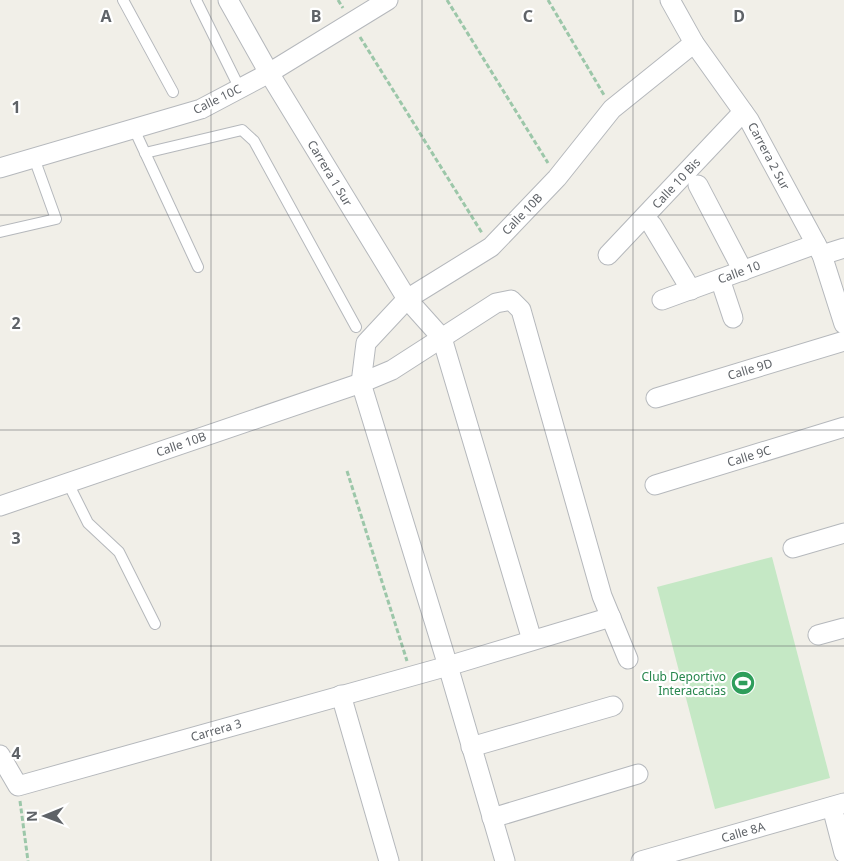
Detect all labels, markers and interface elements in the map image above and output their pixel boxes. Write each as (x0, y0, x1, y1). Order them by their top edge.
text: A (100, 5, 112, 27)
text: B (311, 5, 321, 27)
text: C (523, 5, 533, 27)
text: D (733, 5, 745, 27)
street label: Calle 10C (190, 80, 244, 118)
text: 1 (11, 96, 21, 118)
street label: Carrera 2 Sur (744, 119, 794, 193)
street label: Carrera 1 Sur (304, 137, 356, 209)
street label: Calle 10 Bis (648, 154, 704, 212)
street label: Calle 10B (498, 189, 546, 239)
street label: Calle 10 (715, 256, 763, 288)
text: 2 (11, 312, 21, 334)
street label: Calle 9D (726, 354, 775, 384)
street label: Calle 10B (154, 427, 208, 460)
street label: Calle 9C (725, 441, 773, 471)
text: 3 (11, 527, 21, 549)
place label: Club Deportivo Interacacias (641, 668, 726, 699)
sports icon: Club Deportivo Interacacias (730, 670, 756, 696)
street label: Carrera 3 (189, 715, 244, 745)
text: 4 (11, 742, 21, 764)
north arrow (20, 791, 70, 841)
text: N (22, 810, 41, 822)
street label: Calle 8A (719, 818, 767, 846)

